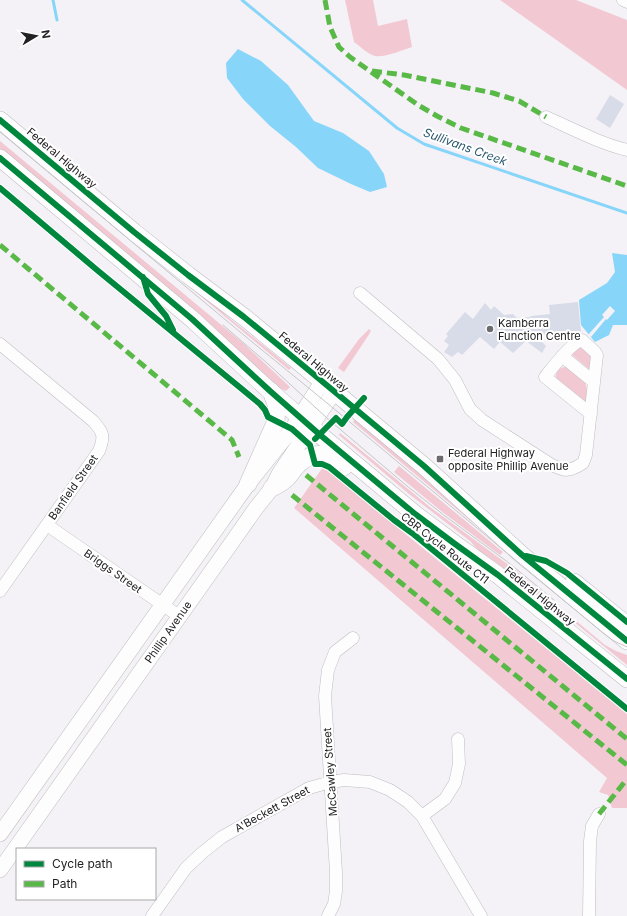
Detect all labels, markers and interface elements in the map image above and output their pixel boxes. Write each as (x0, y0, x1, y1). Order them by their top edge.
north arrow (16, 16, 56, 56)
text: N (38, 29, 53, 40)
water label: Sullivans Creek (421, 124, 509, 169)
street label: Federal Highway (24, 125, 100, 191)
place label: Kamberra Function Centre (498, 316, 581, 343)
marker: Kamberra Function Centre (485, 324, 495, 334)
street label: Federal Highway (276, 329, 352, 395)
place label: Federal Highway opposite Phillip Avenue (448, 446, 569, 473)
street label: Banfield Street (45, 451, 101, 522)
marker: Federal Highway opposite Phillip Avenue (435, 454, 445, 464)
street label: CBR Cycle Route C11 (398, 509, 492, 587)
street label: Briggs Street (81, 546, 145, 596)
street label: Federal Highway (502, 563, 578, 629)
street label: Phillip Avenue (141, 598, 195, 666)
street label: McCawley Street (320, 727, 340, 817)
street label: A'Beckett Street (232, 783, 312, 835)
legend (16, 848, 156, 900)
text: Cycle path (52, 856, 113, 871)
text: Path (52, 876, 77, 891)

